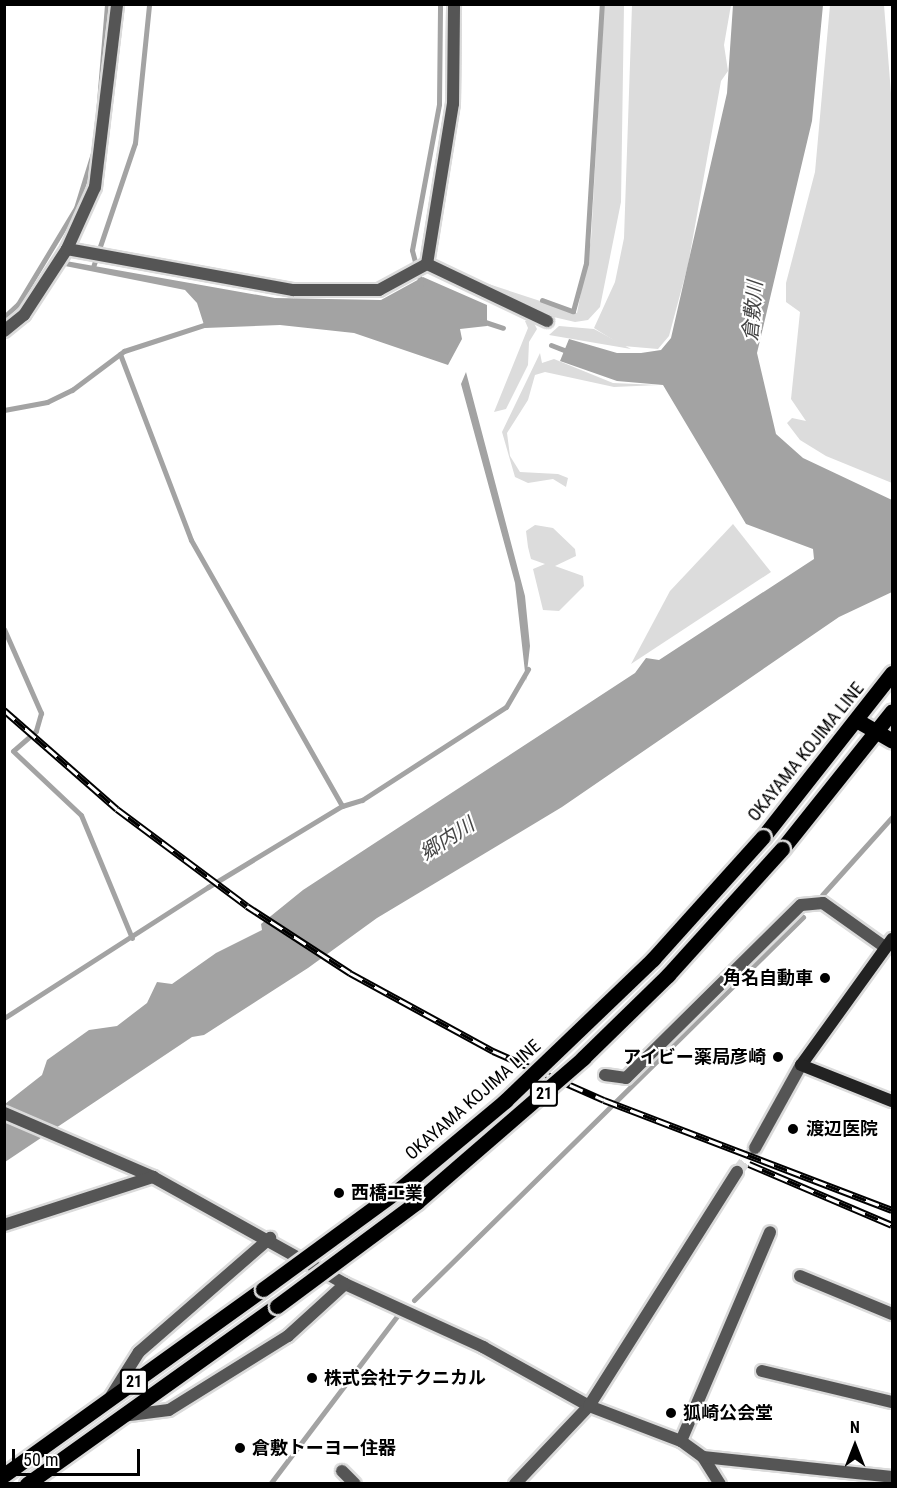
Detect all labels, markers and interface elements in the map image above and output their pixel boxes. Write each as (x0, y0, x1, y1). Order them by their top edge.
water label: 倉敷川 (738, 280, 768, 342)
street label: OKAYAMA KOJIMA LINE (743, 678, 869, 826)
water label: 郷内川 (415, 813, 479, 865)
place label: 角名自動車 (723, 967, 813, 989)
marker: 角名自動車 (818, 971, 832, 985)
street label: OKAYAMA KOJIMA LINE (401, 1035, 545, 1165)
place label: アイビー薬局彦崎 (622, 1046, 766, 1068)
marker: アイビー薬局彦崎 (771, 1050, 785, 1064)
road number: 21 (529, 1081, 559, 1107)
place label: 渡辺医院 (806, 1118, 878, 1140)
marker: 渡辺医院 (784, 1120, 802, 1138)
place label: 西橋工業 (351, 1182, 423, 1204)
marker: 西橋工業 (332, 1186, 346, 1200)
place label: 株式会社テクニカル (324, 1367, 486, 1389)
road number: 21 (119, 1369, 149, 1395)
marker: 株式会社テクニカル (305, 1371, 319, 1385)
place label: 狐崎公会堂 (683, 1402, 773, 1424)
marker: 狐崎公会堂 (664, 1406, 678, 1420)
north arrow (825, 1416, 885, 1476)
text: N (850, 1418, 860, 1437)
scale bar (15, 1437, 142, 1475)
place label: 倉敷トーヨー住器 (252, 1437, 396, 1459)
marker: 倉敷トーヨー住器 (233, 1441, 247, 1455)
text: 50 m (23, 1449, 58, 1470)

